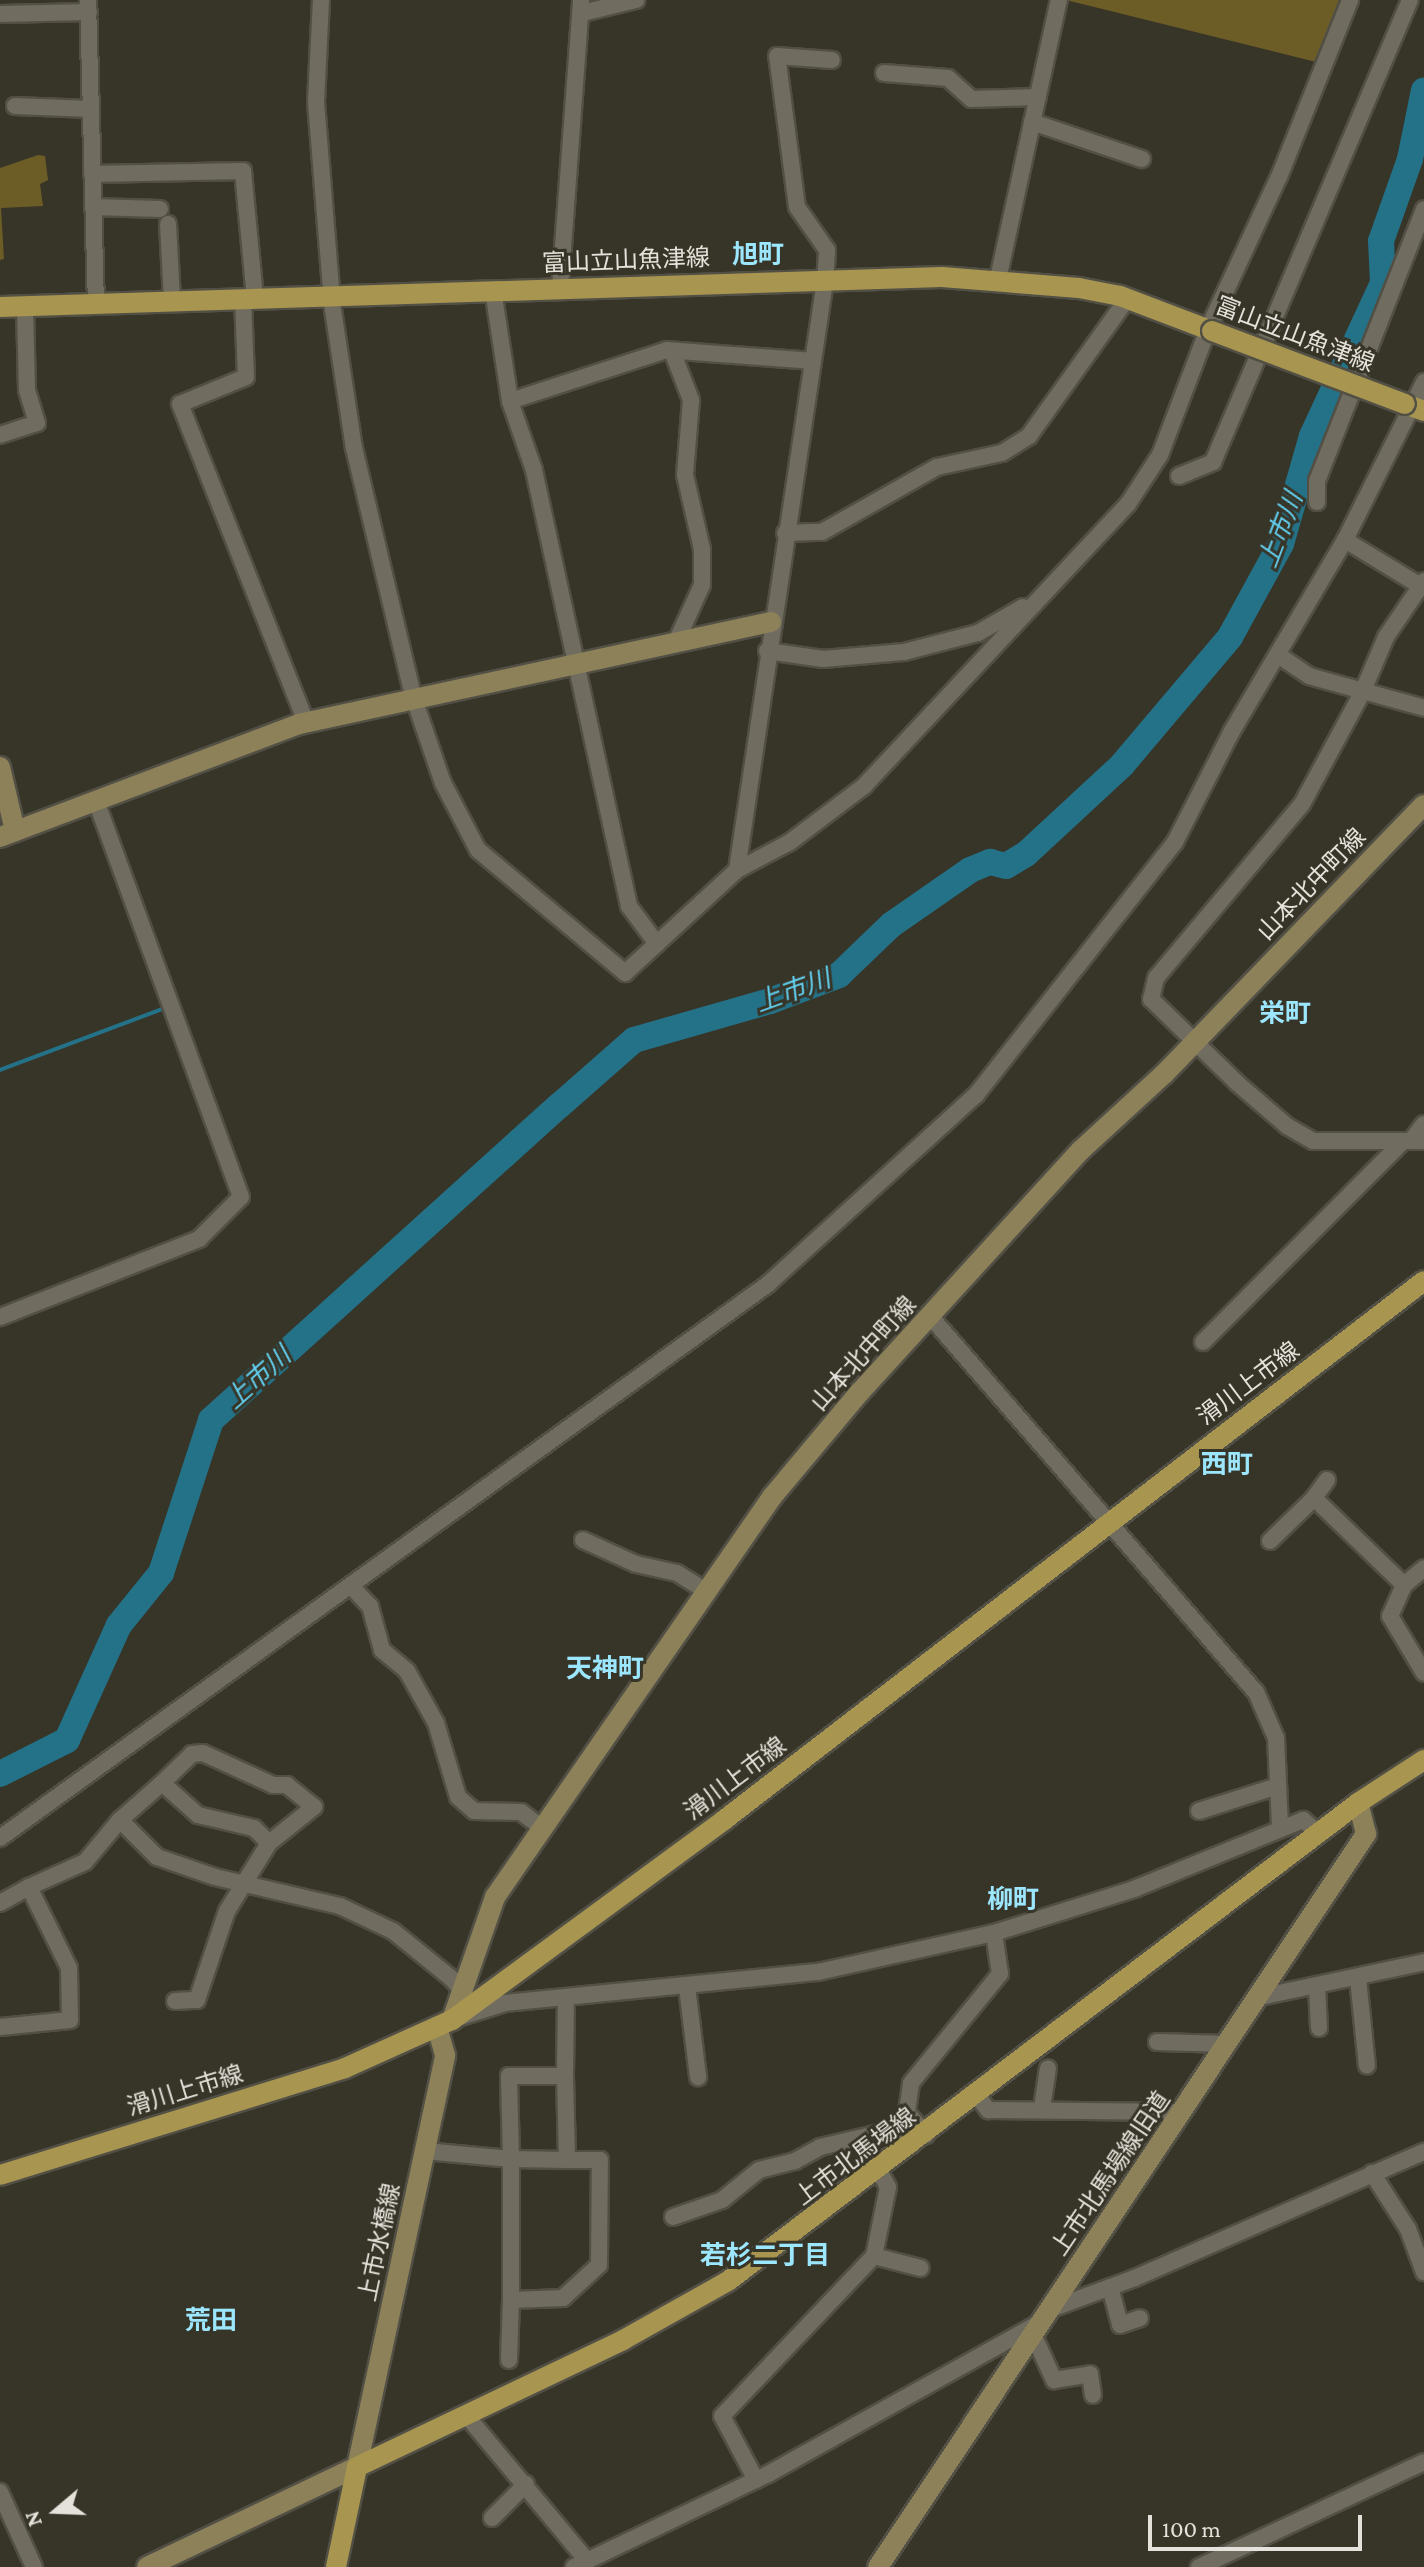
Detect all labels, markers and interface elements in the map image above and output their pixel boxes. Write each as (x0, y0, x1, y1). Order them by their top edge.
district label: 旭町 (732, 239, 784, 271)
street label: 富山立山魚津線 (542, 243, 710, 277)
street label: 富山立山魚津線 (1211, 290, 1379, 378)
water label: 上市川 (1252, 488, 1310, 572)
street label: 山本北中町線 (1251, 822, 1371, 946)
water label: 上市川 (751, 963, 835, 1019)
district label: 栄町 (1259, 998, 1311, 1030)
street label: 山本北中町線 (804, 1290, 922, 1416)
street label: 滑川上市線 (1191, 1335, 1305, 1431)
water label: 上市川 (219, 1340, 297, 1416)
district label: 西町 (1201, 1449, 1253, 1481)
district label: 天神町 (566, 1653, 644, 1685)
street label: 滑川上市線 (678, 1730, 792, 1826)
district label: 柳町 (987, 1884, 1039, 1916)
street label: 滑川上市線 (123, 2059, 247, 2121)
street label: 上市北馬場線旧道 (1044, 2085, 1176, 2261)
street label: 上市北馬場線 (789, 2101, 921, 2211)
street label: 上市水橋線 (352, 2180, 406, 2304)
district label: 若杉二丁目 (700, 2240, 830, 2272)
district label: 荒田 (185, 2305, 237, 2337)
north arrow (16, 2471, 96, 2551)
scale bar (1152, 2499, 1366, 2549)
text: N (19, 2508, 47, 2530)
text: 100 m (1162, 2515, 1221, 2542)

